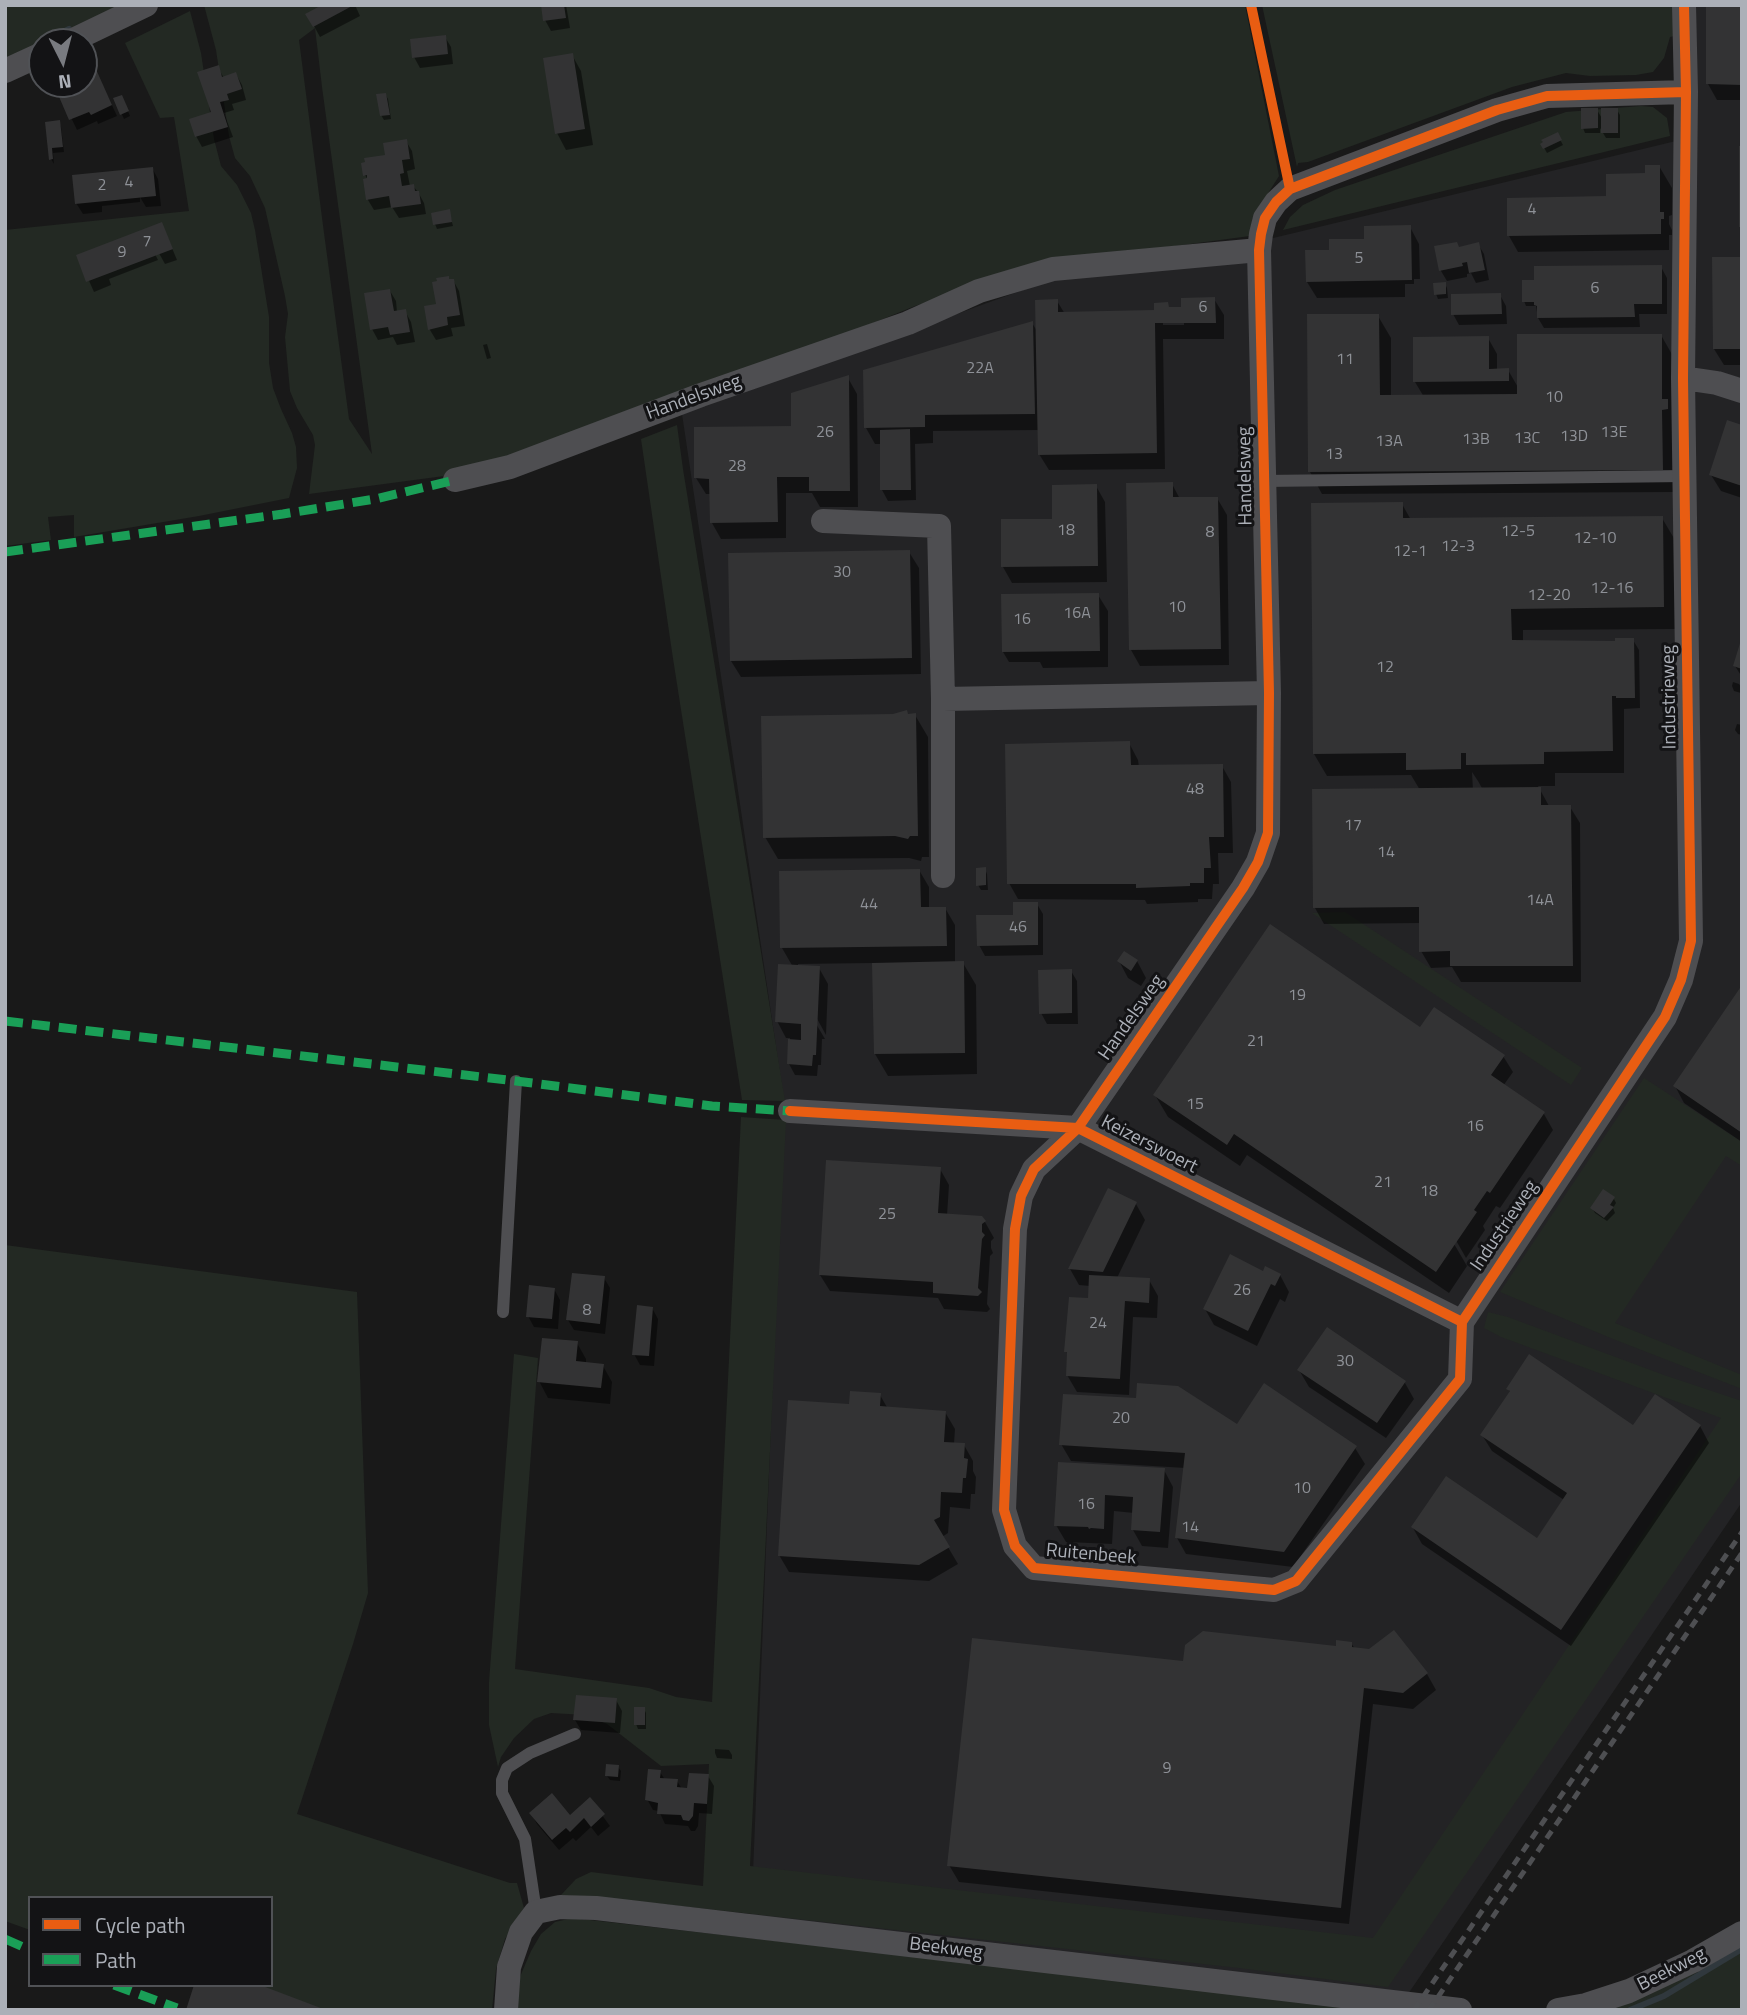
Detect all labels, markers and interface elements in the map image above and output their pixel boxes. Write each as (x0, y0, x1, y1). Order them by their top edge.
north arrow (28, 28, 98, 98)
text: N (57, 67, 73, 98)
house number: 4 (125, 173, 133, 193)
house number: 2 (98, 176, 106, 196)
house number: 4 (1528, 200, 1536, 220)
house number: 7 (143, 232, 151, 252)
house number: 9 (118, 243, 126, 263)
house number: 5 (1355, 249, 1363, 269)
house number: 6 (1591, 279, 1599, 299)
house number: 6 (1199, 298, 1207, 318)
house number: 11 (1336, 350, 1354, 370)
house number: 22A (966, 359, 994, 379)
street label: Handelsweg (644, 370, 744, 426)
house number: 10 (1545, 388, 1563, 408)
house number: 26 (816, 423, 834, 443)
house number: 13E (1601, 423, 1627, 443)
street label: Handelsweg (1234, 426, 1258, 526)
house number: 13D (1560, 427, 1588, 447)
house number: 13C (1514, 429, 1540, 449)
house number: 13B (1462, 430, 1490, 450)
house number: 13A (1375, 432, 1403, 452)
house number: 13 (1325, 445, 1343, 465)
house number: 28 (728, 457, 746, 477)
house number: 18 (1057, 521, 1075, 541)
house number: 12-5 (1501, 522, 1535, 542)
house number: 8 (1206, 523, 1214, 543)
house number: 12-10 (1574, 529, 1616, 549)
house number: 12-3 (1441, 537, 1475, 557)
house number: 12-1 (1393, 542, 1427, 562)
house number: 30 (833, 563, 851, 583)
house number: 12-16 (1591, 579, 1633, 599)
house number: 12-20 (1528, 586, 1570, 606)
house number: 10 (1168, 598, 1186, 618)
house number: 16A (1063, 604, 1091, 624)
house number: 16 (1013, 610, 1031, 630)
street label: Industrieweg (1658, 645, 1682, 749)
house number: 12 (1376, 658, 1394, 678)
house number: 48 (1186, 780, 1204, 800)
house number: 17 (1344, 816, 1362, 836)
house number: 14 (1377, 843, 1395, 863)
house number: 14A (1526, 891, 1554, 911)
house number: 44 (860, 895, 878, 915)
house number: 46 (1009, 918, 1027, 938)
street label: Handelsweg (1094, 971, 1170, 1065)
house number: 19 (1288, 986, 1306, 1006)
house number: 21 (1247, 1032, 1265, 1052)
house number: 15 (1186, 1095, 1204, 1115)
street label: Keizerswoert (1097, 1111, 1201, 1179)
house number: 16 (1466, 1117, 1484, 1137)
house number: 21 (1374, 1173, 1392, 1193)
street label: Industrieweg (1466, 1176, 1544, 1276)
house number: 18 (1420, 1182, 1438, 1202)
house number: 25 (878, 1205, 896, 1225)
house number: 26 (1233, 1281, 1251, 1301)
house number: 8 (583, 1301, 591, 1321)
house number: 24 (1089, 1314, 1107, 1334)
house number: 30 (1336, 1352, 1354, 1372)
house number: 20 (1112, 1409, 1130, 1429)
house number: 10 (1293, 1479, 1311, 1499)
house number: 16 (1077, 1495, 1095, 1515)
house number: 14 (1181, 1518, 1199, 1538)
street label: Ruitenbeek (1045, 1540, 1137, 1570)
house number: 9 (1163, 1759, 1171, 1779)
legend (28, 1896, 273, 1987)
text: Cycle path (95, 1909, 186, 1941)
street label: Beekweg (908, 1933, 984, 1965)
street label: Beekweg (1634, 1943, 1710, 1997)
text: Path (95, 1944, 137, 1976)

